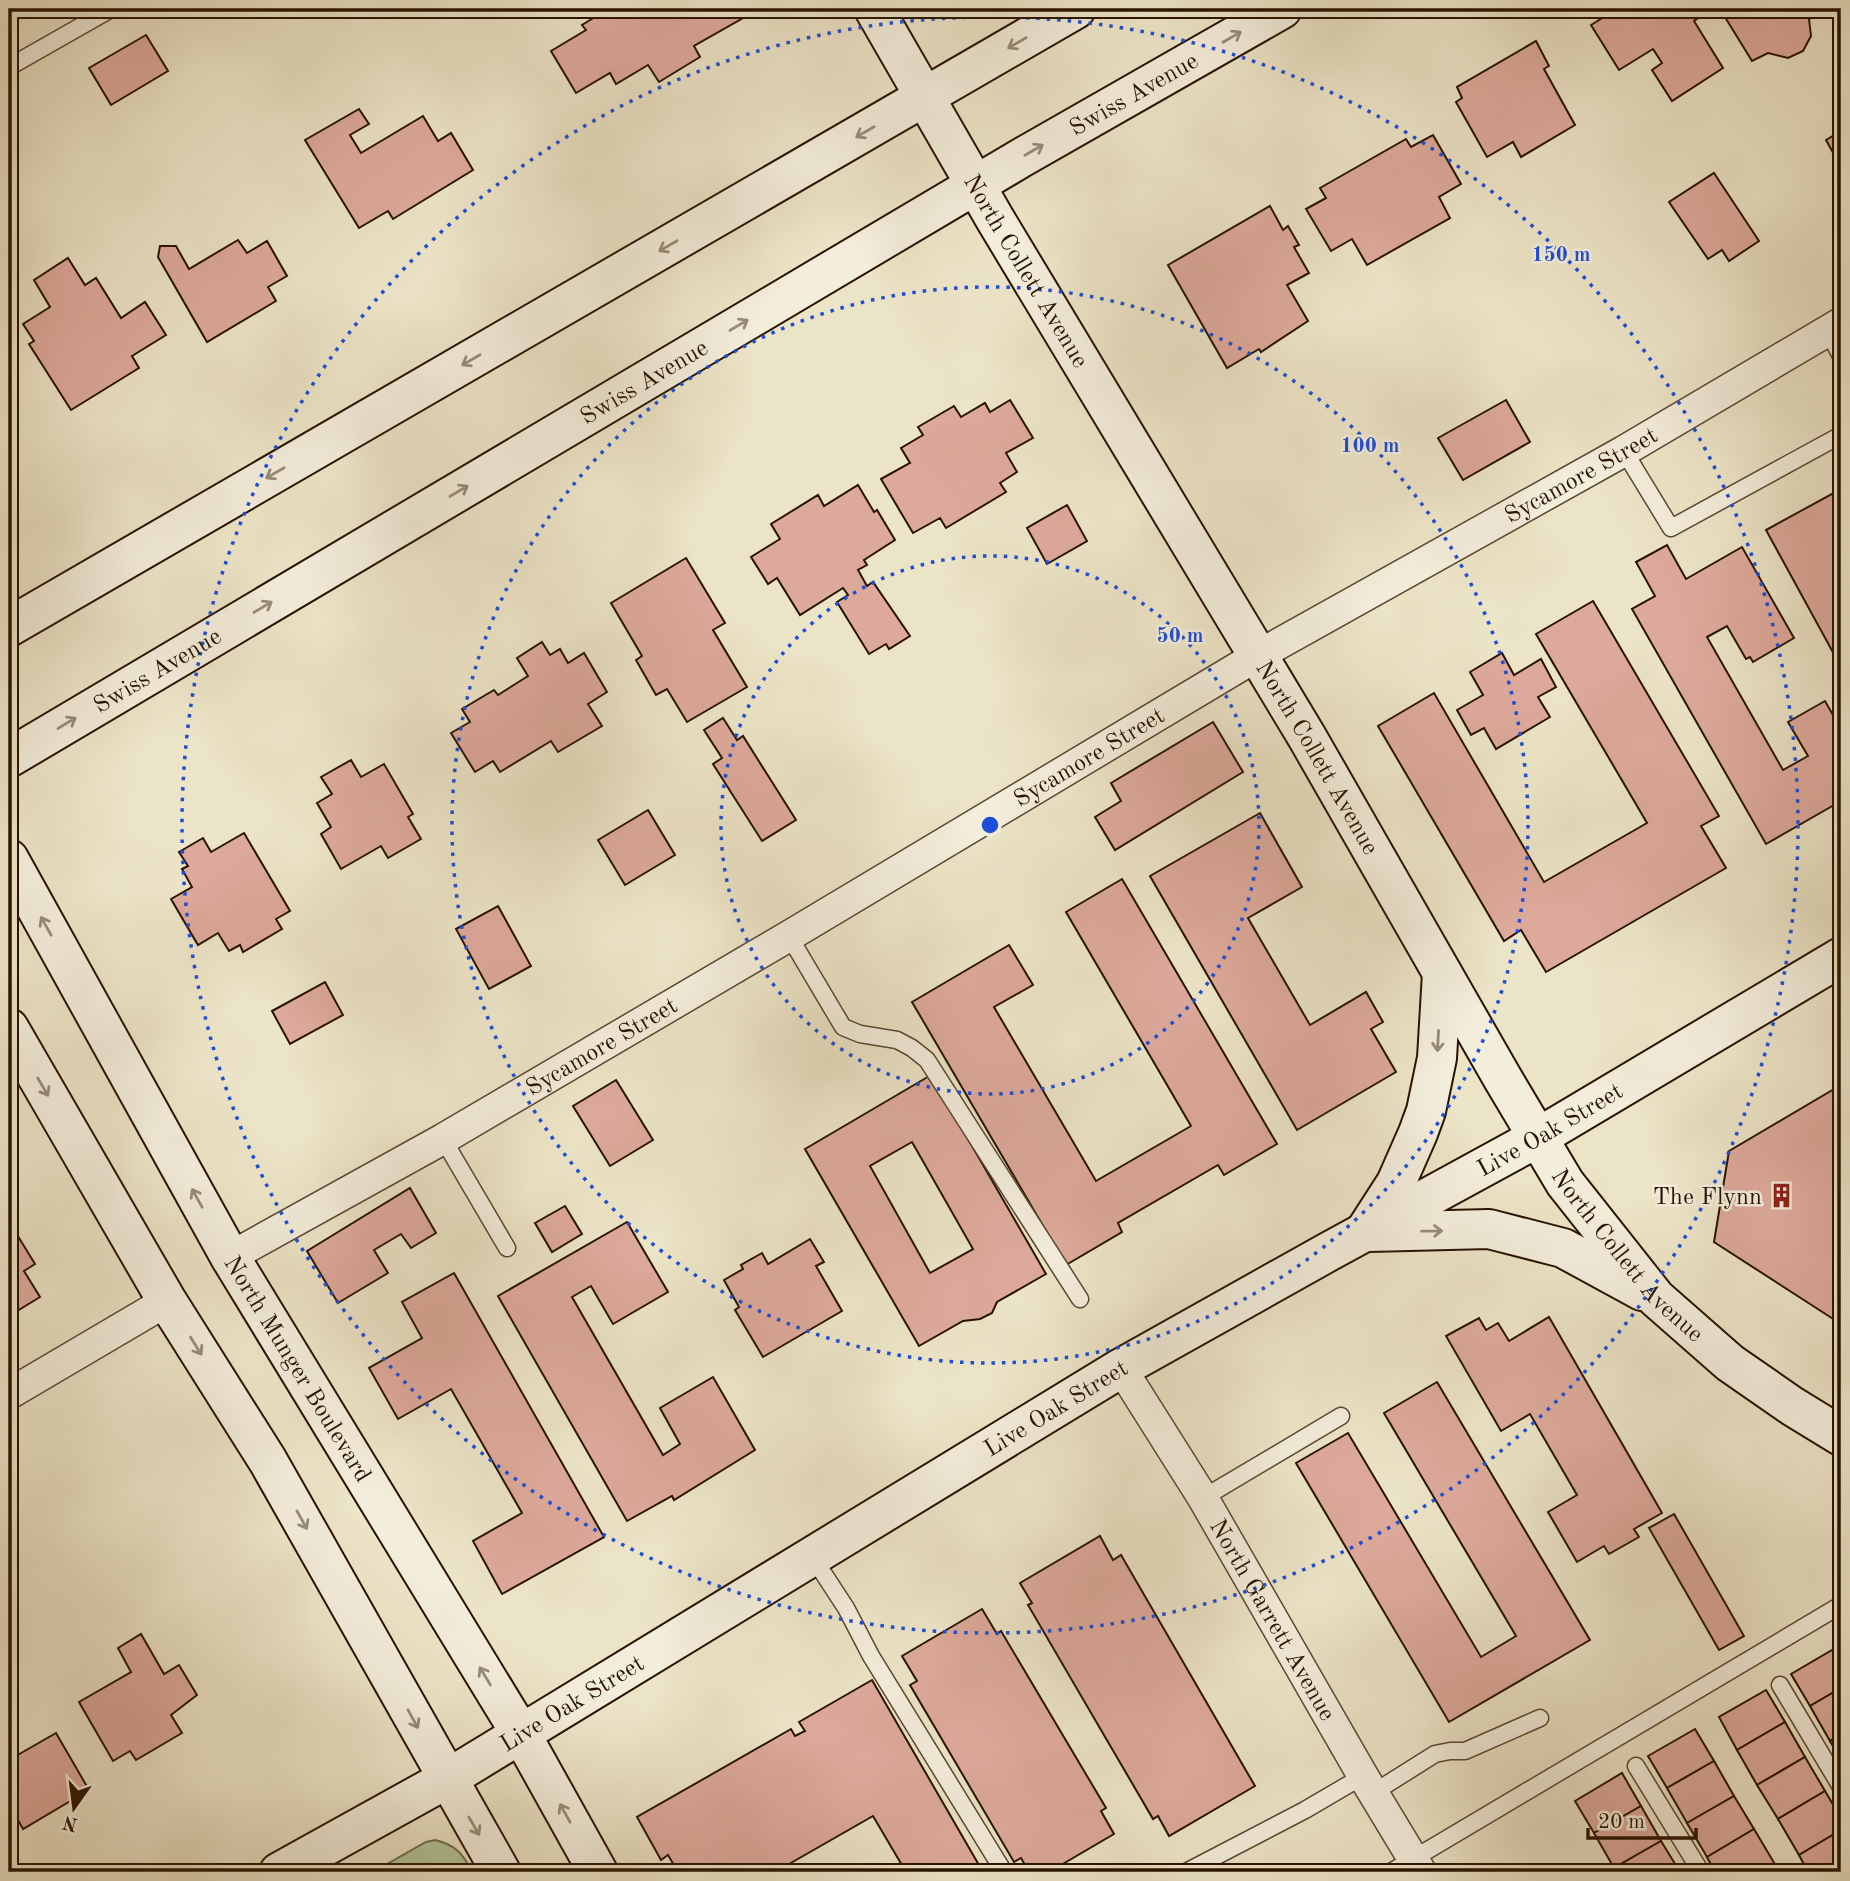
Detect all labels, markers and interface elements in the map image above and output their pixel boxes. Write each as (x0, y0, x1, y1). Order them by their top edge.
one-way arrow (1221, 30, 1241, 44)
one-way arrow (1007, 36, 1027, 50)
street label: Swiss Avenue (1066, 49, 1203, 142)
one-way arrow (856, 125, 876, 139)
one-way arrow (1024, 143, 1044, 157)
street label: North Collett Avenue (958, 171, 1092, 373)
one-way arrow (659, 239, 679, 253)
text: 150 m (1531, 245, 1591, 266)
one-way arrow (728, 318, 748, 332)
street label: Swiss Avenue (577, 336, 713, 430)
one-way arrow (462, 353, 482, 367)
street label: Sycamore Street (1501, 424, 1662, 529)
text: 100 m (1340, 436, 1400, 457)
one-way arrow (265, 467, 285, 481)
one-way arrow (448, 484, 468, 498)
one-way arrow (253, 600, 273, 614)
street label: Swiss Avenue (90, 625, 226, 719)
text: 50 m (1156, 626, 1204, 647)
street label: North Collett Avenue (1250, 657, 1382, 859)
street label: Sycamore Street (1010, 704, 1169, 813)
one-way arrow (57, 716, 77, 730)
centre of rings (978, 813, 1002, 837)
one-way arrow (39, 916, 53, 936)
street label: Sycamore Street (522, 994, 682, 1101)
one-way arrow (1431, 1030, 1444, 1052)
one-way arrow (37, 1076, 50, 1097)
street label: Live Oak Street (1474, 1080, 1627, 1182)
street label: North Collett Avenue (1546, 1165, 1707, 1348)
building icon: The Flynn (1768, 1182, 1796, 1210)
place label: The Flynn (1653, 1186, 1762, 1210)
one-way arrow (190, 1188, 203, 1209)
one-way arrow (1420, 1224, 1443, 1237)
street label: North Munger Boulevard (218, 1252, 374, 1487)
one-way arrow (189, 1336, 203, 1356)
street label: Live Oak Street (981, 1357, 1132, 1462)
one-way arrow (295, 1510, 309, 1530)
street label: North Garrett Avenue (1204, 1516, 1339, 1725)
street label: Live Oak Street (497, 1652, 649, 1758)
one-way arrow (478, 1667, 492, 1687)
one-way arrow (406, 1708, 420, 1728)
north arrow (38, 1772, 108, 1842)
scale bar (1588, 1797, 1696, 1841)
one-way arrow (558, 1803, 572, 1823)
text: N (61, 1811, 80, 1833)
text: 20 m (1598, 1812, 1645, 1833)
one-way arrow (467, 1815, 481, 1835)

